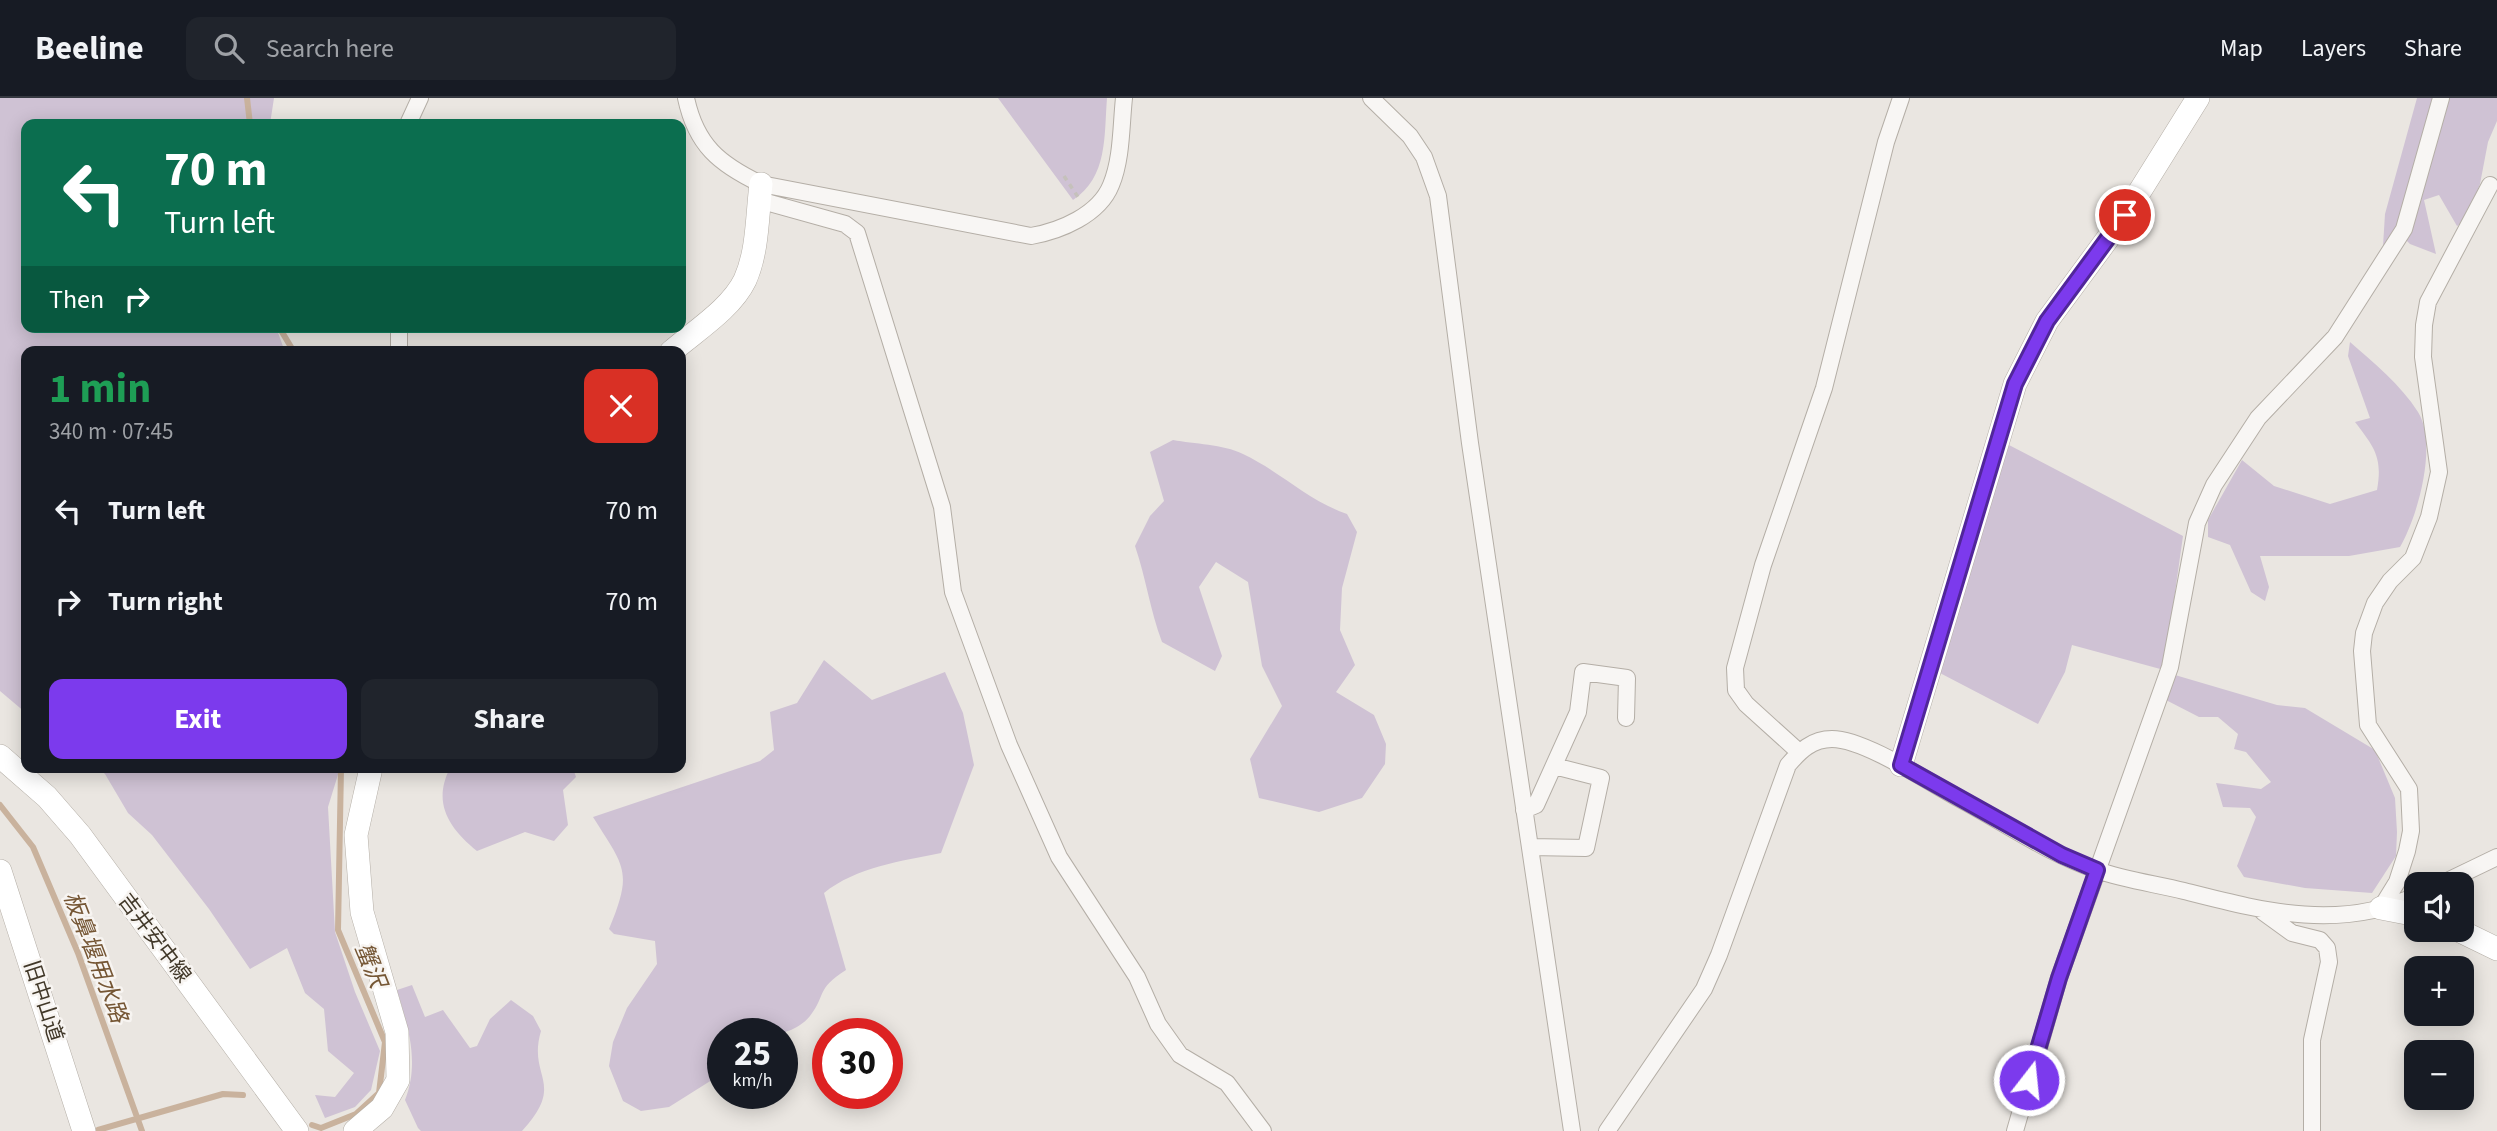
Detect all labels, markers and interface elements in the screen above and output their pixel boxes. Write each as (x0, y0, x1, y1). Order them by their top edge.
search box (186, 17, 676, 80)
text: Beeline (35, 25, 144, 72)
icon: search (210, 29, 248, 67)
text: Search here (266, 30, 394, 67)
text: Map (2220, 31, 2263, 66)
text: Layers (2301, 31, 2366, 66)
text: Share (2404, 31, 2462, 66)
text: 70 m (164, 135, 268, 205)
icon: left (49, 147, 140, 238)
pin (2095, 185, 2155, 245)
icon: arrive (2106, 196, 2144, 234)
text: Turn left (164, 200, 275, 246)
icon: right (118, 280, 156, 318)
text: Then (49, 281, 104, 318)
text: 1 min (49, 359, 151, 419)
button: close (584, 369, 658, 443)
text: 340 m · 07:45 (49, 415, 173, 448)
icon: left (49, 492, 87, 530)
text: Turn left (108, 492, 205, 529)
text: 70 m (605, 492, 658, 529)
icon: right (49, 583, 87, 621)
text: Turn right (108, 583, 223, 620)
text: 70 m (605, 583, 658, 620)
button: Exit (49, 679, 347, 759)
button: Share (361, 679, 658, 759)
map controls (2404, 872, 2474, 1110)
button: sound (2404, 872, 2474, 942)
water label: 板鼻堰用水路 (55, 887, 136, 1029)
street label: 吉井安中線 (111, 887, 199, 989)
water label: 蟹沢 (347, 938, 396, 995)
street label: 旧中山道 (17, 956, 71, 1046)
button: + (2404, 956, 2474, 1026)
speed limit sign: 30 (812, 1018, 903, 1109)
text: 25 (734, 1029, 771, 1079)
button: − (2404, 1040, 2474, 1110)
position arrow (1992, 1043, 2066, 1117)
text: km/h (733, 1068, 772, 1093)

